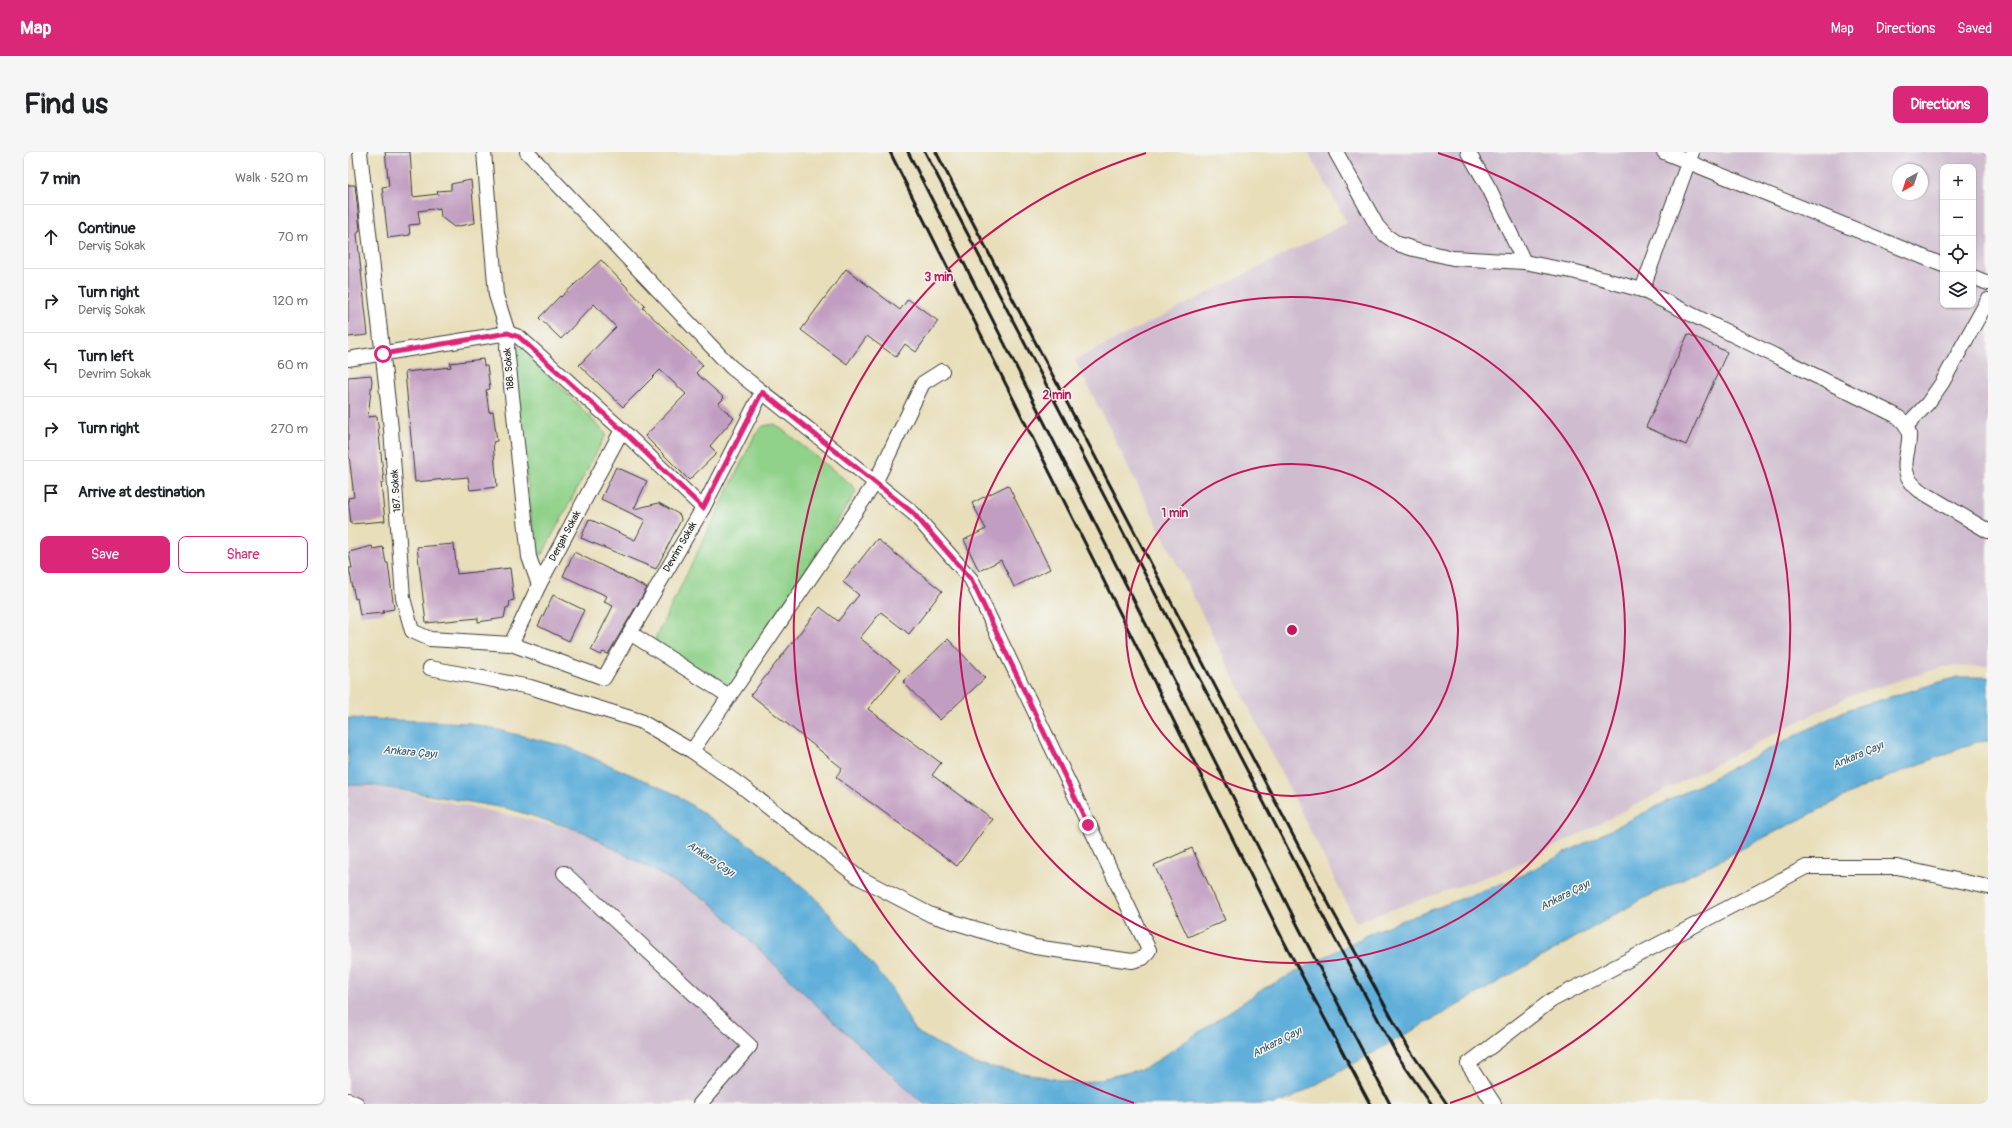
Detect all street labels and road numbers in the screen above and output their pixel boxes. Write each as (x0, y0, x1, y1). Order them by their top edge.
street label: 188. Sokak (501, 346, 517, 391)
street label: 187. Sokak (388, 468, 403, 513)
street label: Dergah Sokak (547, 508, 584, 563)
street label: Devrim Sokak (661, 519, 700, 574)

